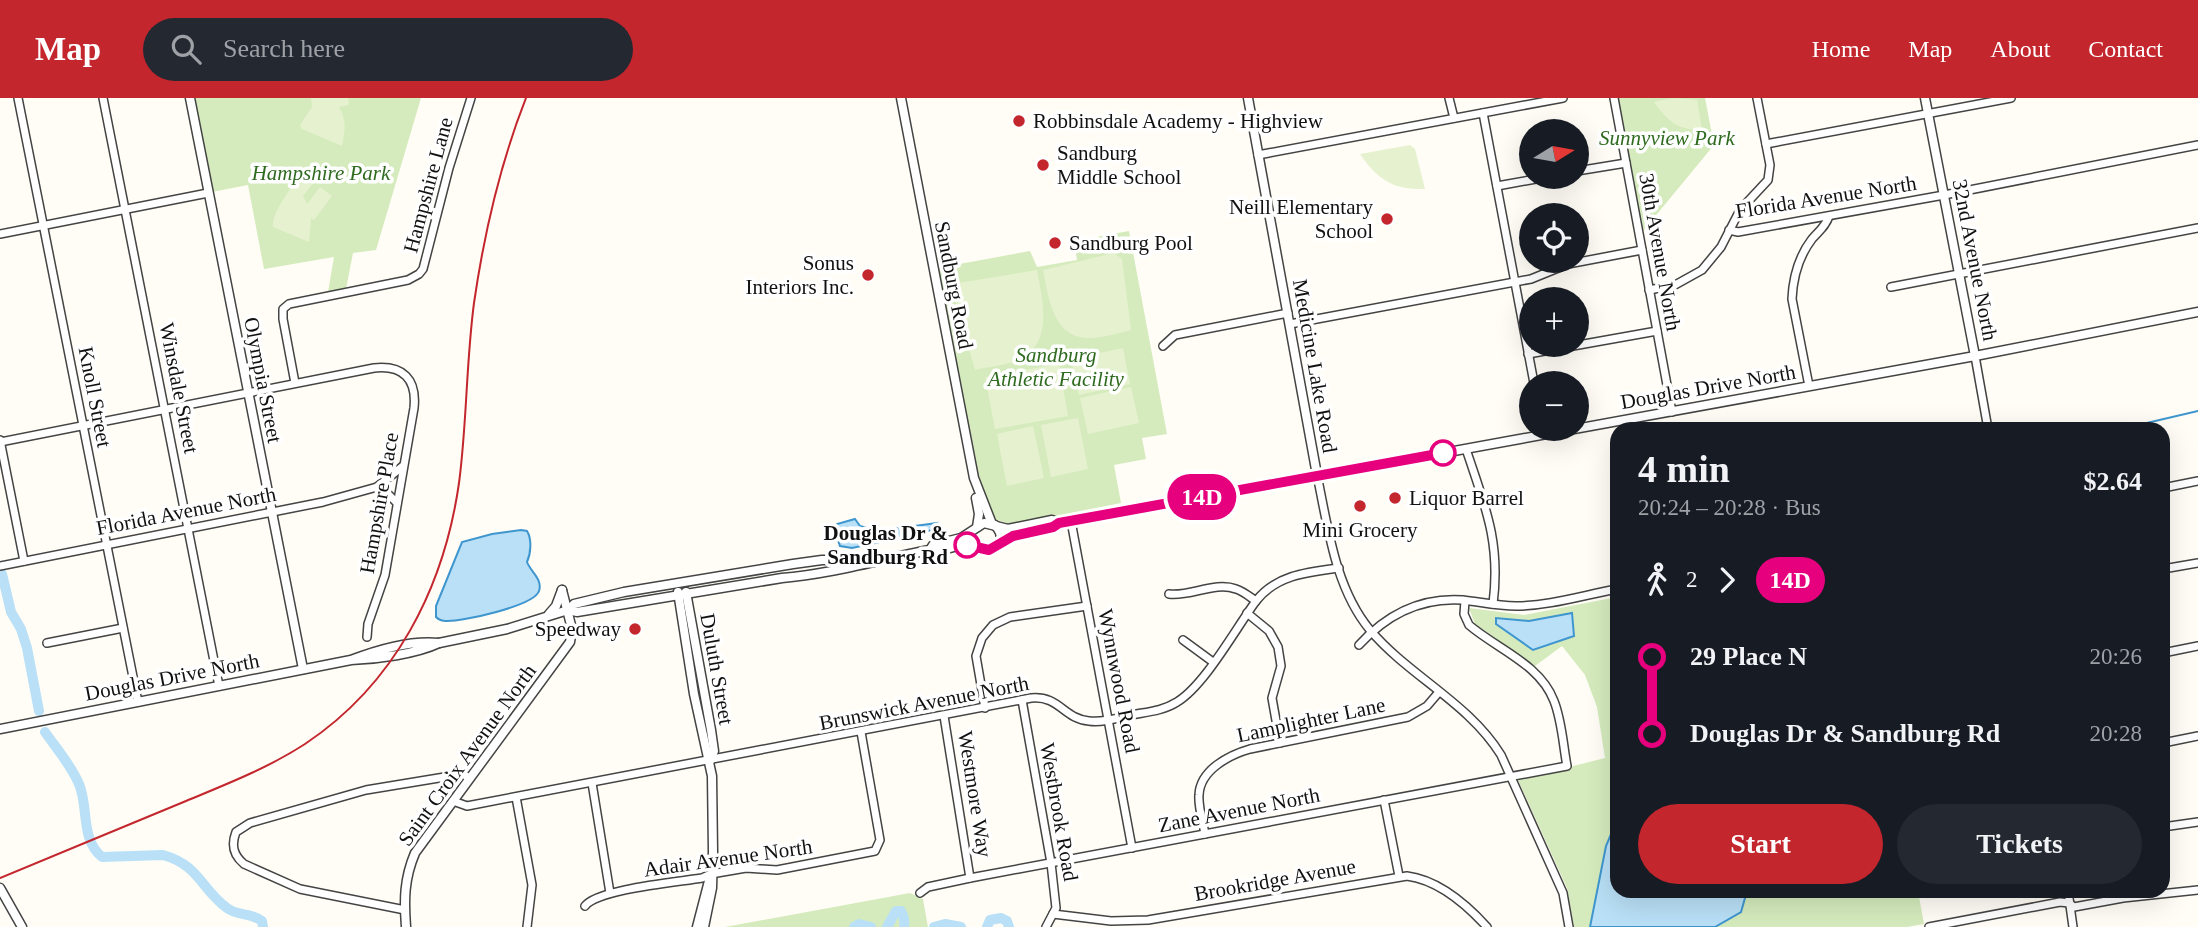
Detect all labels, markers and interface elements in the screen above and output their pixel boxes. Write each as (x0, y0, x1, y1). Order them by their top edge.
search box (143, 18, 633, 81)
icon: search (167, 30, 205, 68)
text: Map (35, 31, 101, 67)
text: Search here (223, 34, 345, 63)
text: Home (1812, 36, 1870, 62)
text: Map (1908, 36, 1952, 62)
text: About (1990, 36, 2050, 62)
text: Contact (2088, 36, 2163, 62)
place label: Robbinsdale Academy - Highview (1033, 109, 1324, 133)
marker: Robbinsdale Academy - Highview (1011, 113, 1027, 129)
street label: Hampshire Lane (398, 115, 458, 255)
north arrow (1519, 119, 1589, 189)
map controls (1519, 119, 1589, 441)
park label: Sunnyview Park (1599, 126, 1736, 150)
place label: Sandburg Middle School (1057, 141, 1181, 189)
marker: Sandburg Middle School (1035, 157, 1051, 173)
park label: Hampshire Park (251, 161, 391, 185)
street label: 30th Avenue North (1634, 171, 1686, 333)
street label: Florida Avenue North (1734, 171, 1919, 223)
street label: 32nd Avenue North (1948, 177, 2003, 343)
place label: Neill Elementary School (1229, 195, 1373, 243)
button: locate (1519, 203, 1589, 273)
marker: Neill Elementary School (1379, 211, 1395, 227)
street label: Sandburg Road (930, 219, 978, 351)
place label: Sandburg Pool (1069, 231, 1193, 255)
marker: Sandburg Pool (1047, 235, 1063, 251)
place label: Sonus Interiors Inc. (746, 251, 854, 299)
marker: Sonus Interiors Inc. (860, 267, 876, 283)
street label: Medicine Lake Road (1288, 277, 1342, 455)
button: + (1519, 287, 1589, 357)
street label: Olympia Street (239, 315, 287, 445)
street label: Winsdale Street (155, 321, 203, 456)
park label: Sandburg Athletic Facility (986, 343, 1125, 391)
street label: Knoll Street (73, 345, 117, 450)
street label: Douglas Drive North (1619, 360, 1798, 414)
button: − (1519, 371, 1589, 441)
street label: Hampshire Place (355, 431, 403, 575)
unlabelled marker (1430, 440, 1456, 466)
text: 4 min (1638, 448, 1730, 490)
text: $2.64 (2084, 467, 2142, 496)
line badge: 14D (1162, 474, 1242, 520)
street label: Florida Avenue North (94, 482, 278, 540)
text: 14D (1181, 484, 1223, 510)
place label: Liquor Barrel (1409, 486, 1524, 510)
marker: Liquor Barrel (1387, 490, 1403, 506)
text: 20:24 – 20:28 · Bus (1638, 495, 1821, 520)
marker: Mini Grocery (1352, 498, 1368, 514)
place label: Mini Grocery (1303, 518, 1418, 542)
place label: Douglas Dr & Sandburg Rd (824, 521, 948, 569)
marker: Douglas Dr & Sandburg Rd (954, 532, 980, 558)
icon: walk (1638, 561, 1676, 599)
icon: forward (1708, 561, 1746, 599)
text: 2 (1686, 567, 1698, 592)
text: 14D (1770, 567, 1811, 593)
street label: Wynnwood Road (1093, 607, 1145, 756)
street label: Duluth Street (695, 611, 739, 727)
place label: Speedway (535, 617, 621, 641)
marker: Speedway (627, 621, 643, 637)
text: 29 Place N (1690, 642, 1807, 671)
text: 20:26 (2090, 644, 2142, 669)
street label: Douglas Drive North (83, 648, 262, 706)
street label: Saint Croix Avenue North (393, 659, 541, 850)
street label: Brunswick Avenue North (817, 671, 1031, 735)
street label: Lamplighter Lane (1235, 693, 1387, 747)
text: Douglas Dr & Sandburg Rd (1690, 719, 2000, 748)
text: 20:28 (2090, 721, 2142, 746)
street label: Westmore Way (953, 729, 997, 859)
street label: Westbrook Road (1035, 741, 1083, 884)
street label: Zane Avenue North (1156, 782, 1322, 837)
button: Start (1638, 804, 1883, 884)
button: Tickets (1897, 804, 2142, 884)
street label: Adair Avenue North (642, 834, 814, 882)
street label: Brookridge Avenue (1192, 854, 1358, 906)

